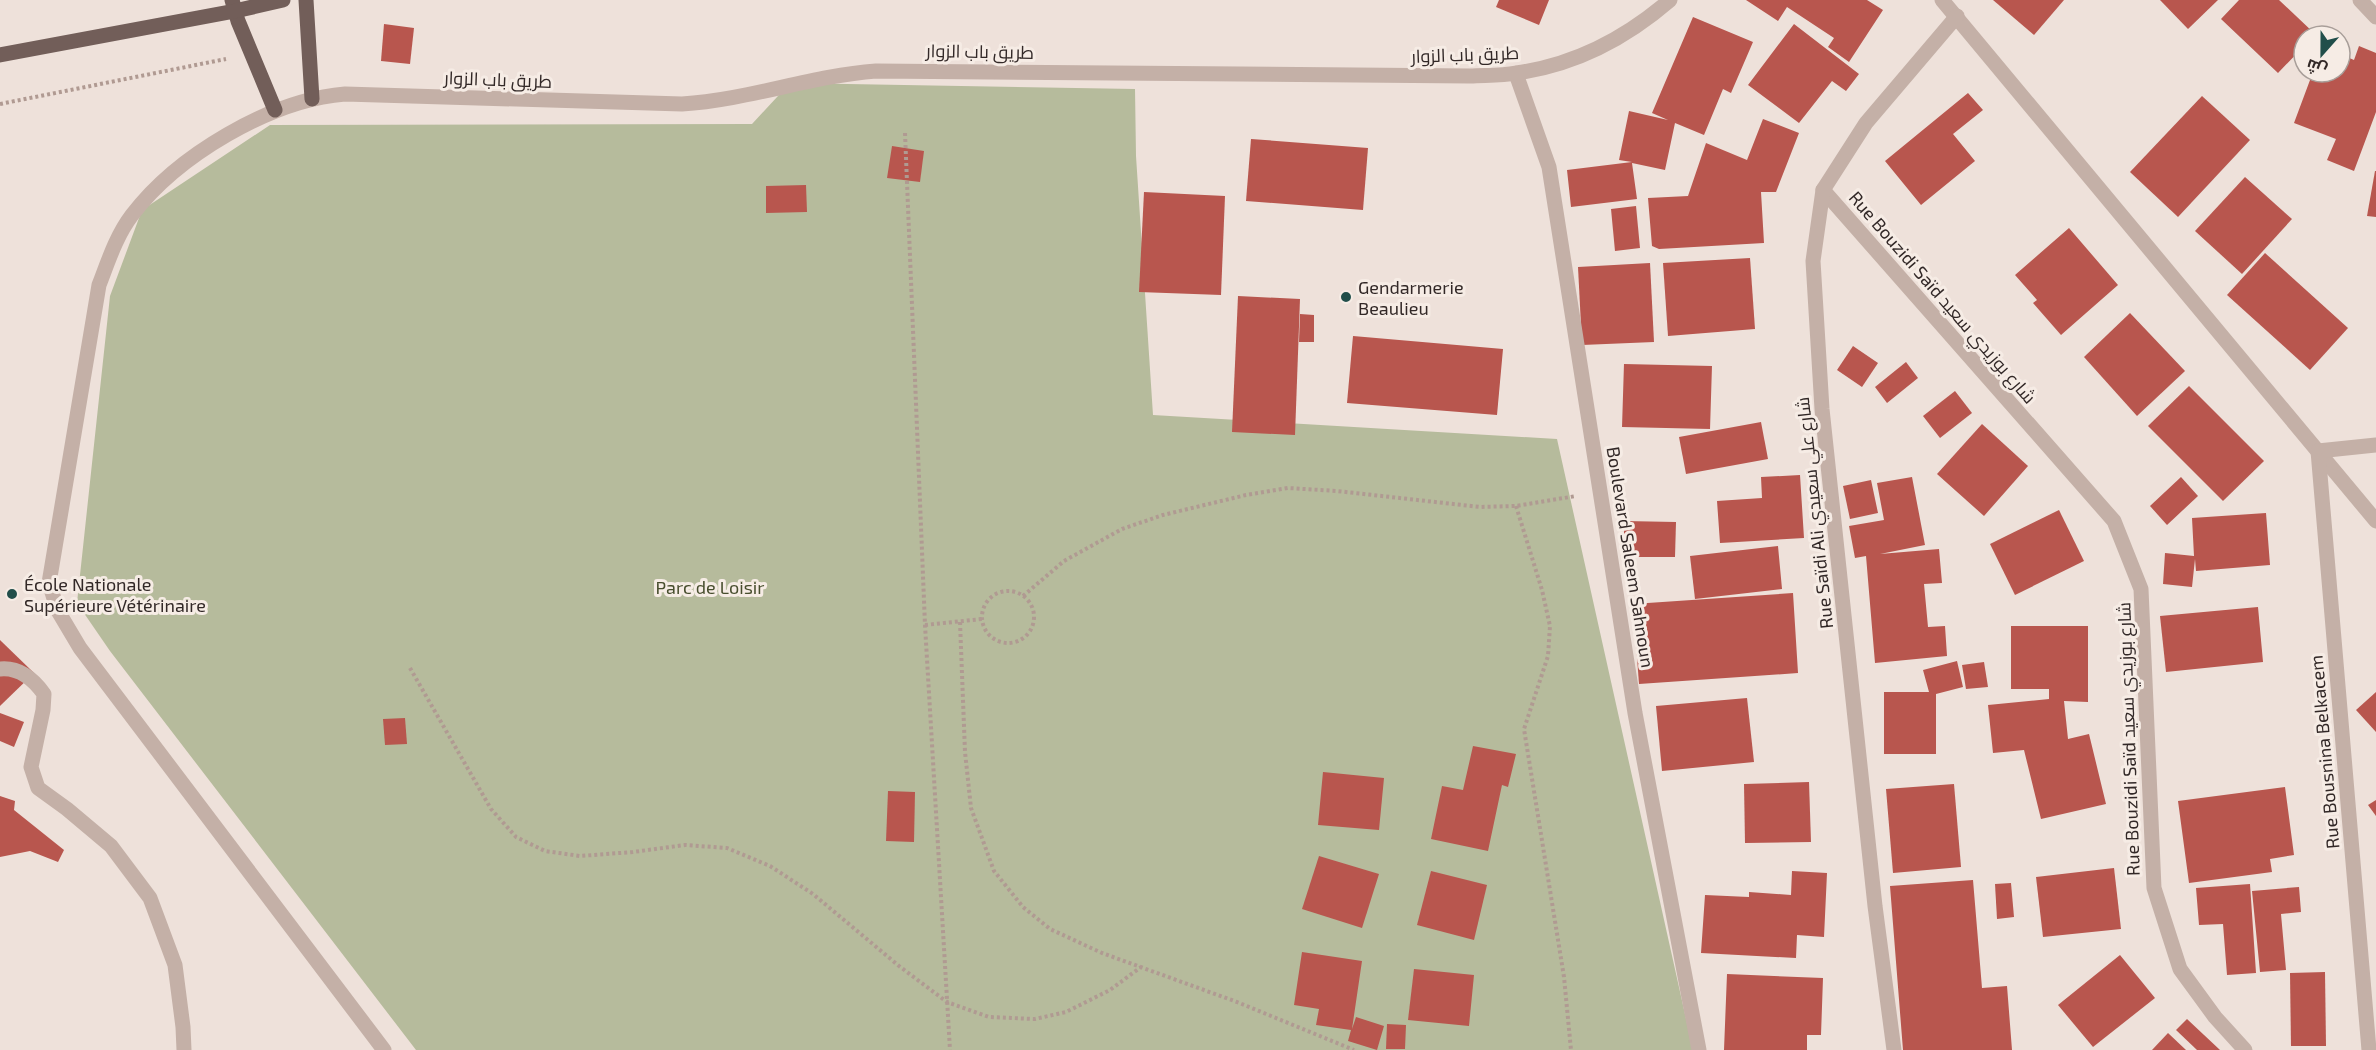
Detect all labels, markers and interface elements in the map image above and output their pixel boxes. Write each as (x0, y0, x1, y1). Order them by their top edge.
north arrow (2292, 24, 2352, 84)
street label: طريق باب الزوار (925, 39, 1034, 65)
street label: طريق باب الزوار (1410, 41, 1519, 69)
text: ش (2303, 55, 2330, 81)
street label: طريق باب الزوار (443, 66, 552, 94)
street label: Rue Bouzidi Saïd شارع بوزيدي سعيد (1842, 186, 2041, 410)
place label: Gendarmerie Beaulieu (1358, 276, 1464, 319)
marker: Gendarmerie Beaulieu (1339, 290, 1353, 304)
street label: Rue Saïdi Ali شارع علي سعيدي (1791, 396, 1841, 630)
street label: Boulevard Saleem Sahnoun (1603, 445, 1659, 669)
place label: École Nationale Supérieure Vétérinaire (24, 573, 206, 616)
park label: Parc de Loisir (656, 576, 764, 598)
marker: École Nationale Supérieure Vétérinaire (5, 587, 19, 601)
street label: Rue Bouzidi Saïd شارع بوزيدي سعيد (2112, 602, 2148, 876)
street label: Rue Bousnina Belkacem (2305, 654, 2343, 850)

